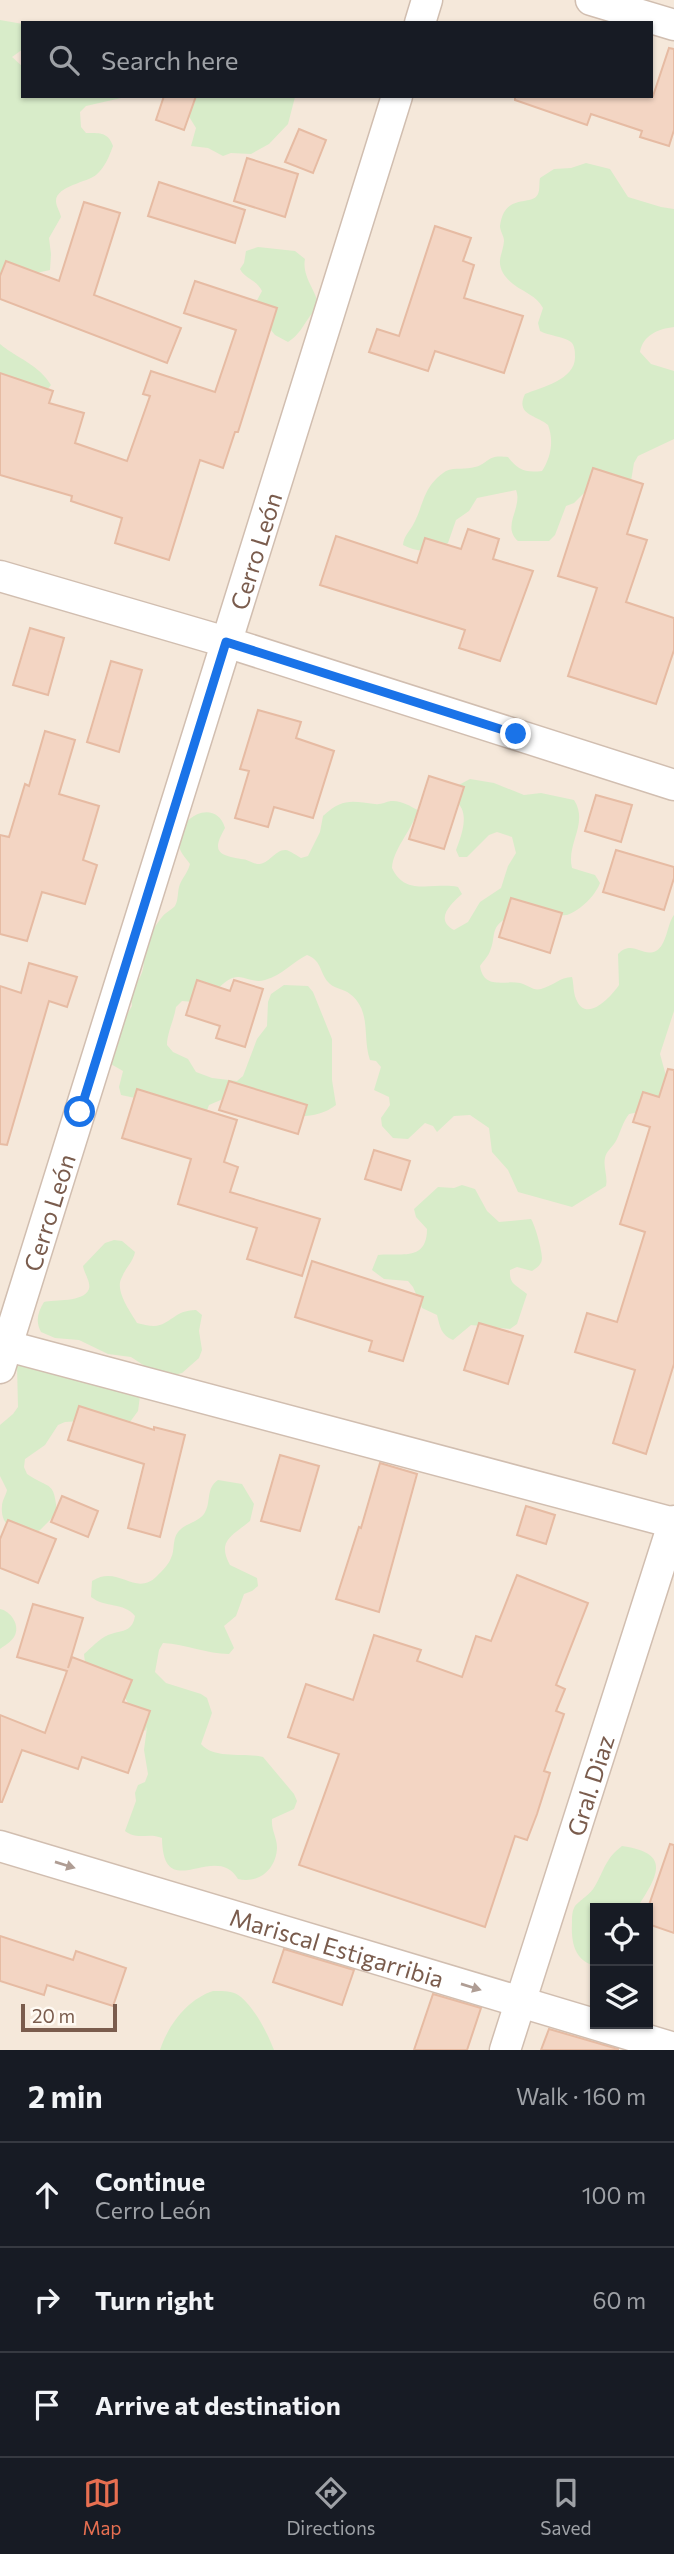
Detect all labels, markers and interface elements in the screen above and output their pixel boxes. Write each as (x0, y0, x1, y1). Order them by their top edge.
search box (21, 21, 653, 98)
icon: search (45, 41, 83, 79)
text: Search here (101, 44, 239, 75)
street label: Cerro León (223, 489, 287, 613)
route end (500, 718, 531, 749)
route start (64, 1096, 95, 1127)
street label: Cerro León (17, 1150, 80, 1275)
street label: Gral. Diaz (560, 1731, 619, 1839)
one-way arrow (55, 1861, 76, 1871)
street label: Mariscal Estigarribia (227, 1901, 448, 1993)
map controls (590, 1903, 653, 2029)
button: locate (590, 1903, 653, 1966)
button: layers (590, 1966, 653, 2029)
one-way arrow (461, 1982, 482, 1992)
scale bar (21, 2001, 117, 2033)
text: 20 m (32, 2004, 75, 2027)
text: 2 min (28, 2077, 103, 2114)
text: Walk · 160 m (516, 2082, 646, 2110)
text: Continue (95, 2165, 205, 2196)
icon: ahead (28, 2176, 66, 2214)
text: 100 m (582, 2181, 646, 2209)
text: Cerro León (95, 2196, 211, 2224)
icon: right (28, 2281, 66, 2319)
text: Turn right (95, 2284, 214, 2315)
text: 60 m (593, 2286, 646, 2314)
icon: arrive (28, 2386, 66, 2424)
text: Arrive at destination (95, 2389, 341, 2420)
tab: Map (82, 2474, 122, 2539)
tab: Directions (286, 2474, 376, 2539)
tab: Saved (540, 2474, 592, 2539)

